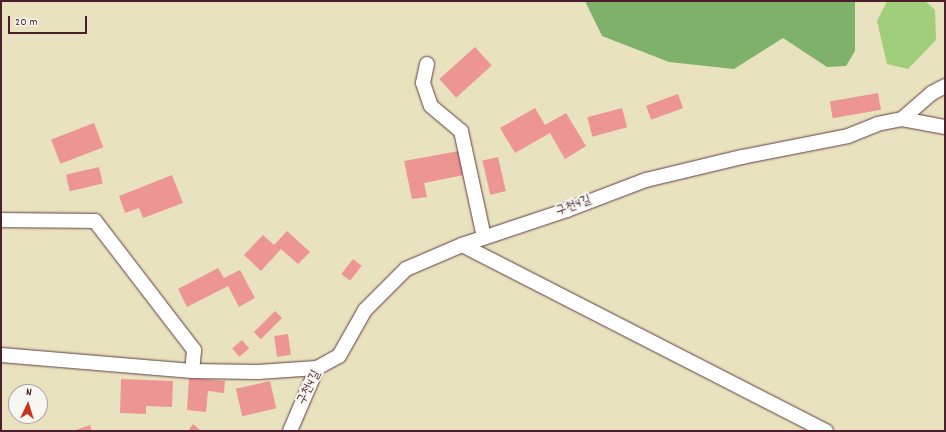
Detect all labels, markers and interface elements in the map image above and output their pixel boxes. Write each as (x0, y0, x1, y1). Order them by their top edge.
scale bar (10, 8, 89, 34)
text: 20 m (15, 14, 38, 31)
street label: 구천4길 (554, 193, 594, 221)
street label: 구천4길 (295, 368, 325, 408)
north arrow (8, 384, 48, 424)
text: N (25, 385, 32, 401)

